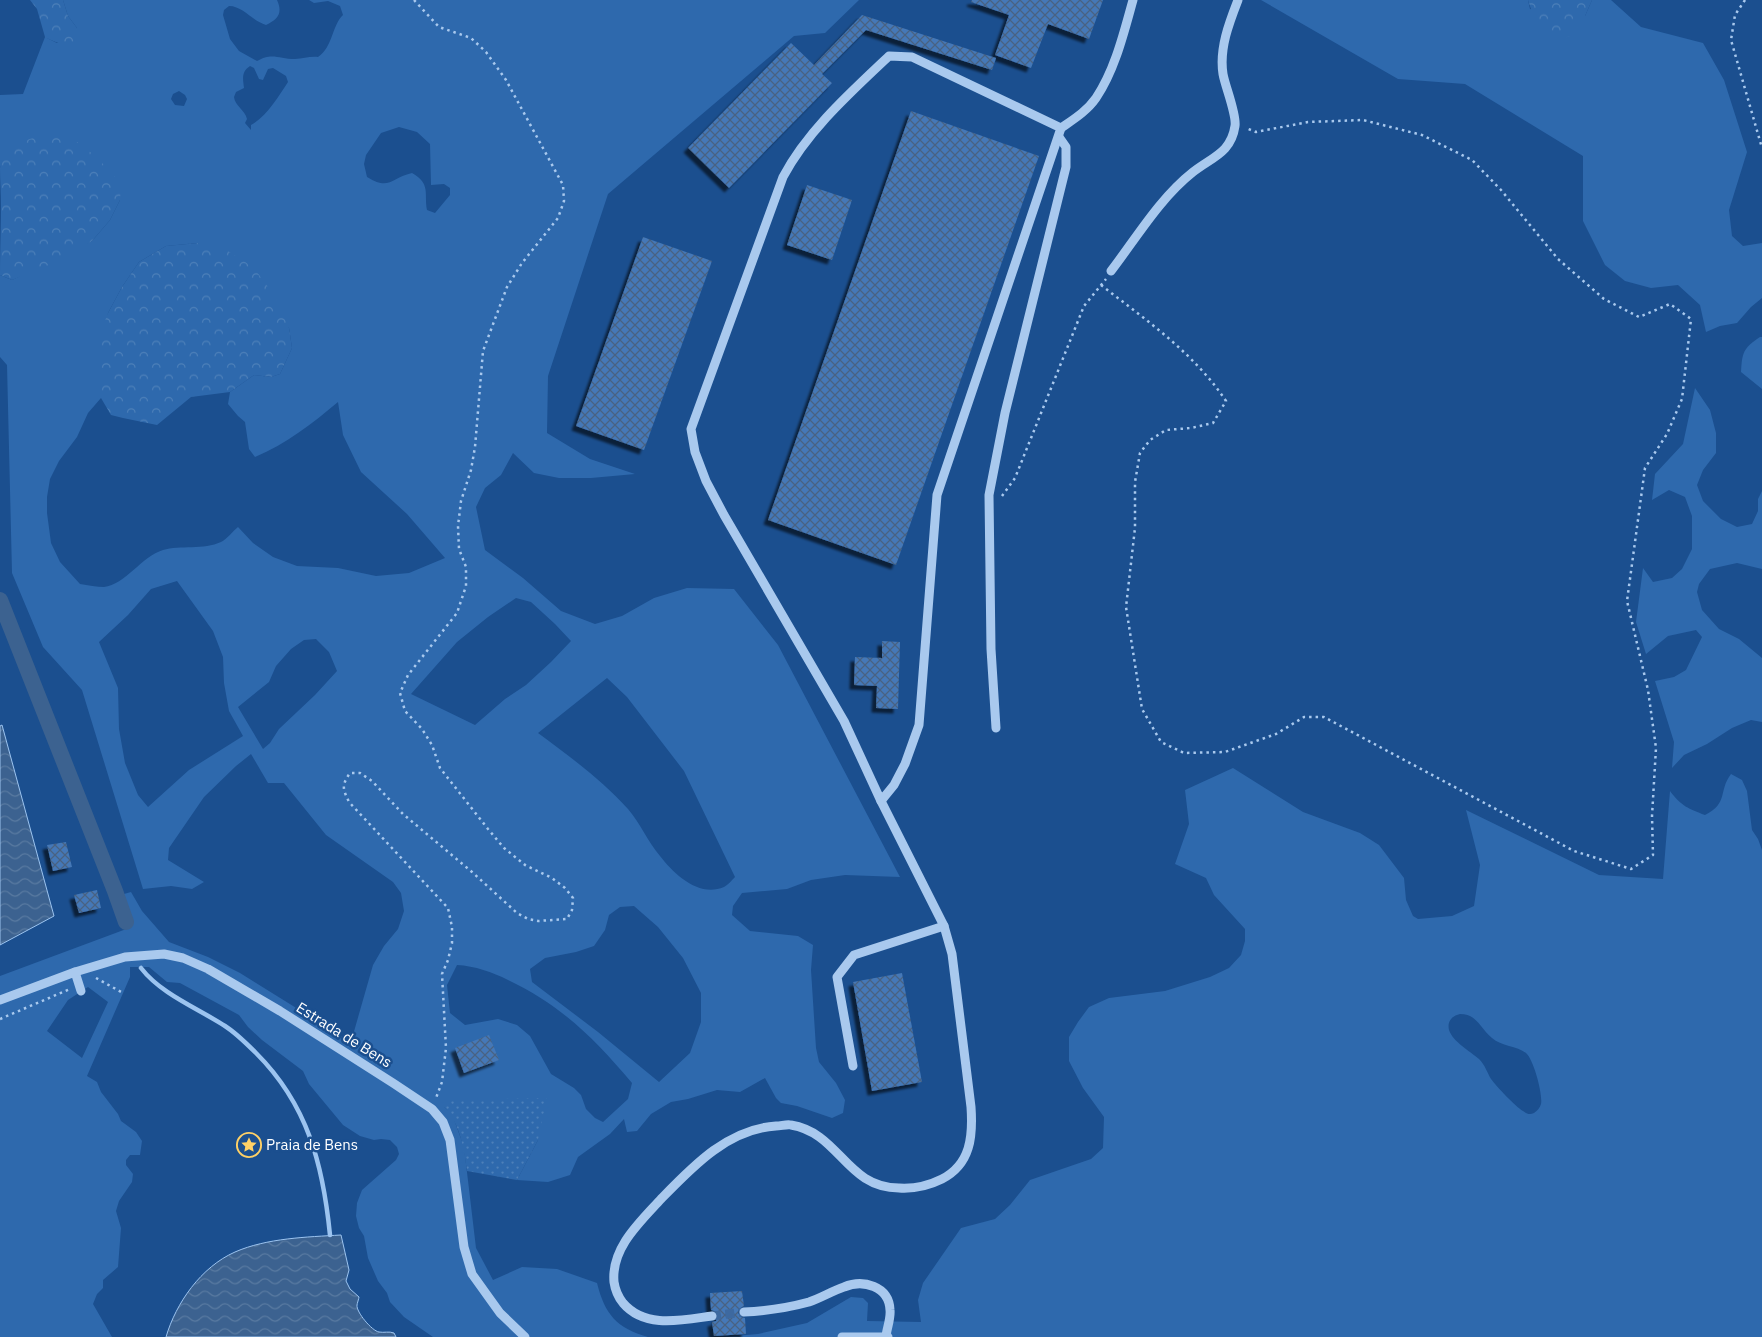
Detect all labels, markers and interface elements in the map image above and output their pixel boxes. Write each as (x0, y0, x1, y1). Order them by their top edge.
street label: Estrada de Bens (293, 998, 396, 1072)
place icon: Praia de Bens (236, 1132, 262, 1158)
place label: Praia de Bens (266, 1135, 358, 1154)

